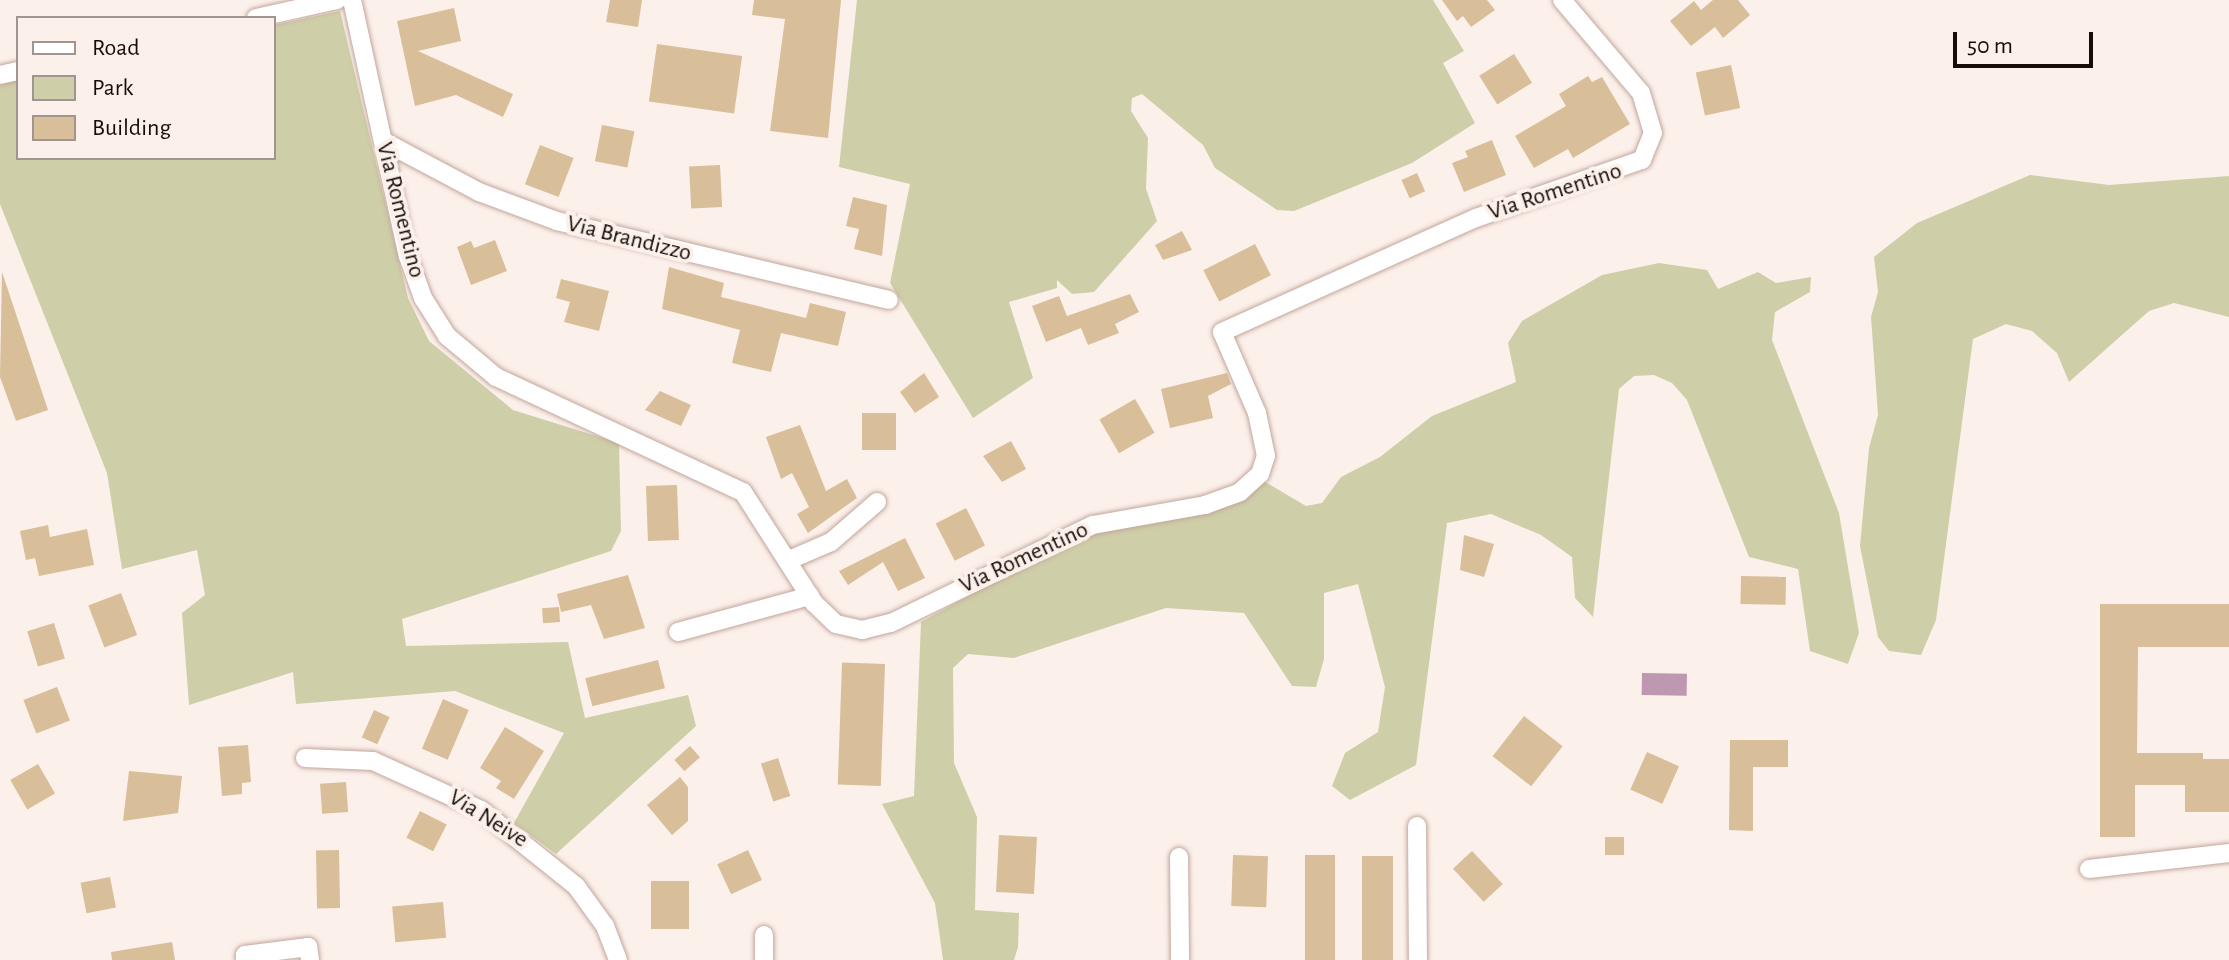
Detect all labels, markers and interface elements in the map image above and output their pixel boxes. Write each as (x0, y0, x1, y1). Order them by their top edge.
legend (16, 16, 276, 160)
scale bar (1957, 16, 2097, 66)
text: 50 m (1967, 34, 2013, 58)
text: Road (92, 36, 140, 60)
text: Park (92, 76, 133, 100)
text: Building (92, 116, 171, 140)
street label: Via Romentino (369, 139, 431, 281)
street label: Via Romentino (1485, 157, 1625, 227)
street label: Via Brandizzo (564, 210, 694, 268)
street label: Via Romentino (955, 516, 1093, 600)
street label: Via Neive (443, 783, 533, 855)

